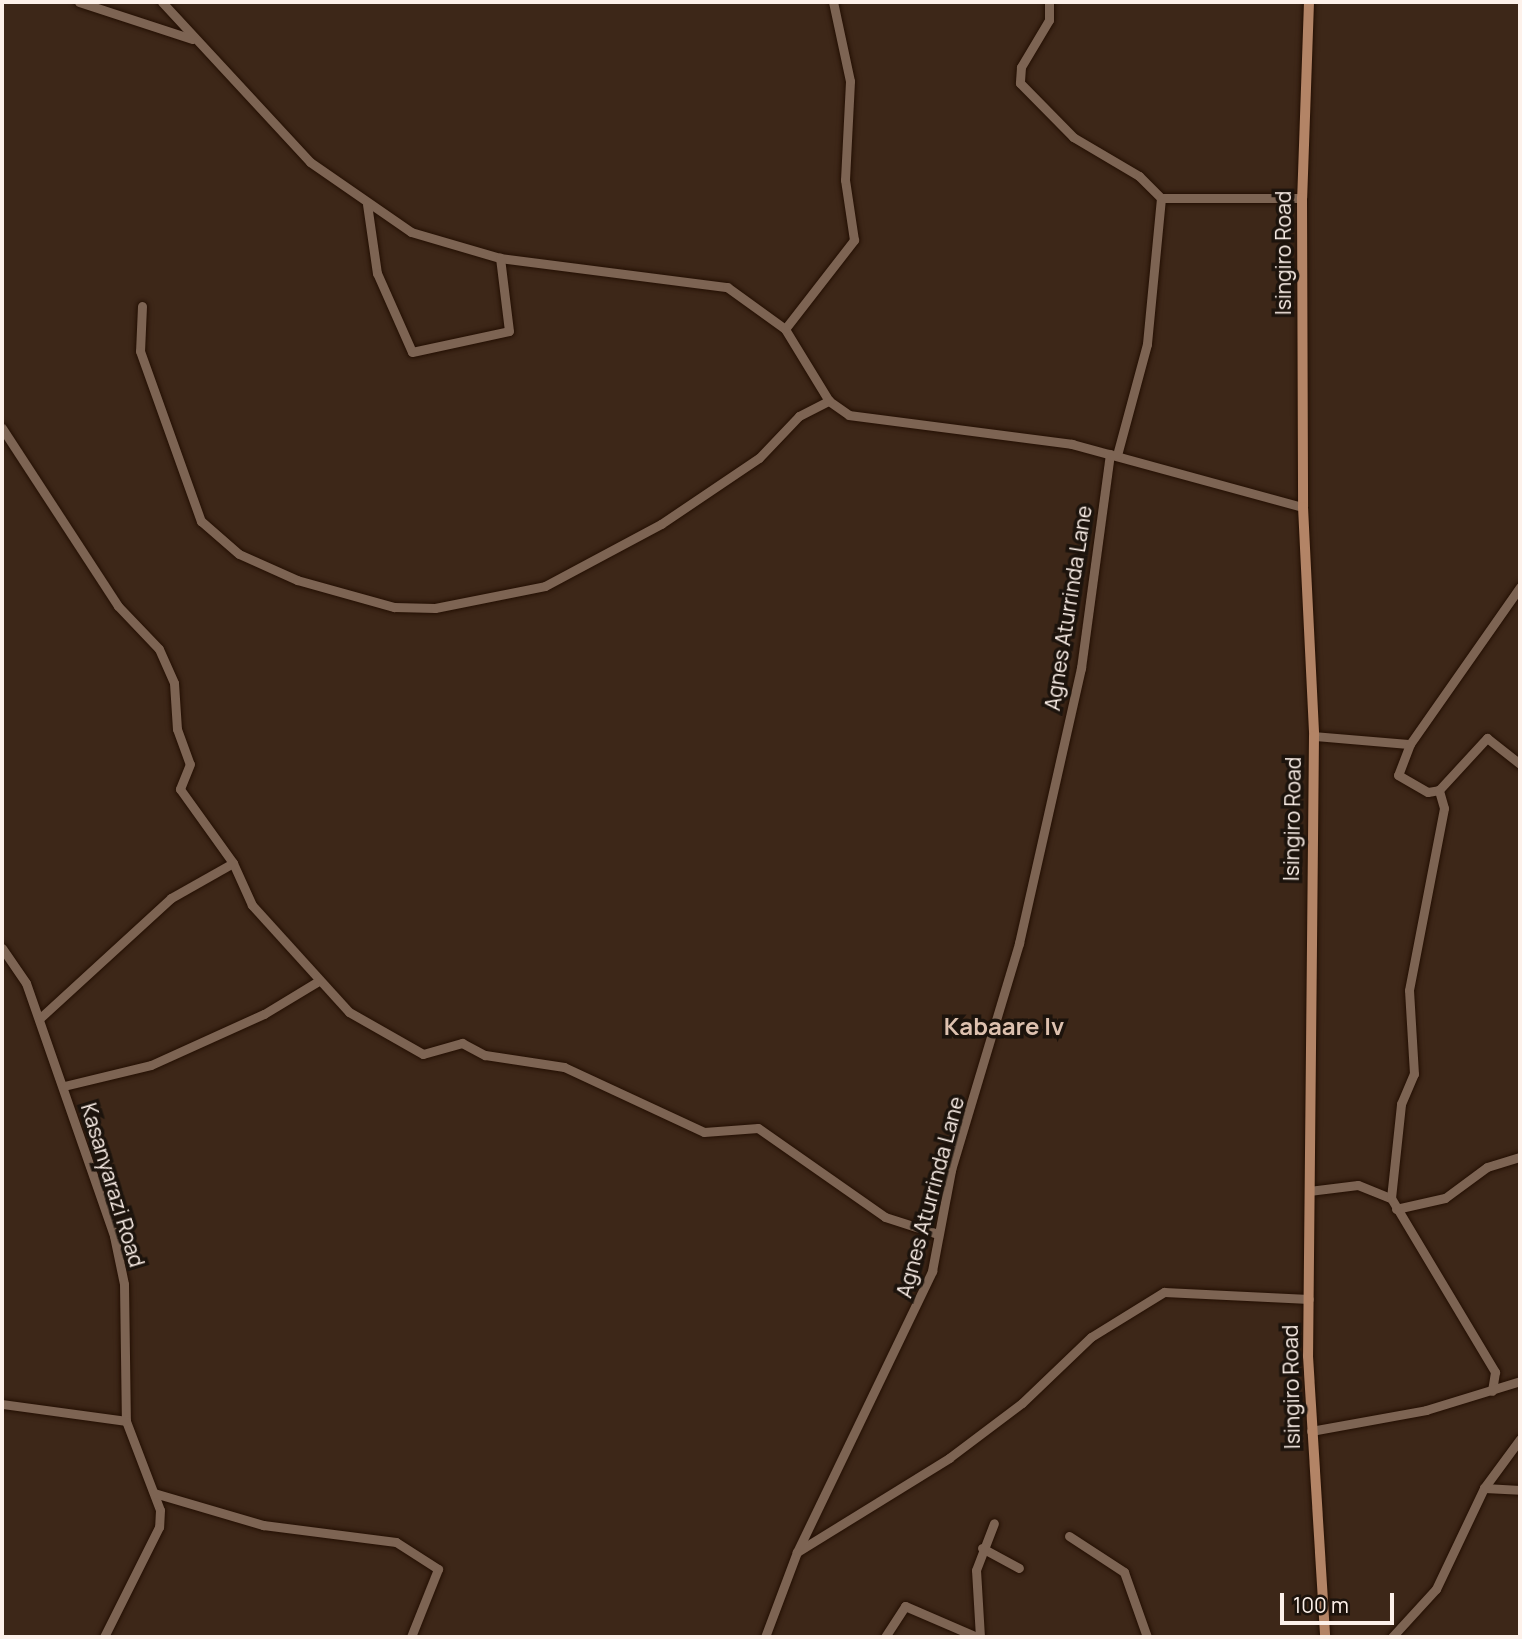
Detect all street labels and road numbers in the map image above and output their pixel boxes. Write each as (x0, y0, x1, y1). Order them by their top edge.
street label: Isingiro Road (1270, 191, 1296, 315)
street label: Agnes Aturrinda Lane (1039, 504, 1097, 712)
street label: Isingiro Road (1278, 757, 1306, 881)
street label: Agnes Aturrinda Lane (891, 1094, 969, 1300)
street label: Kasanyarazi Road (76, 1100, 150, 1270)
street label: Isingiro Road (1277, 1325, 1305, 1449)

